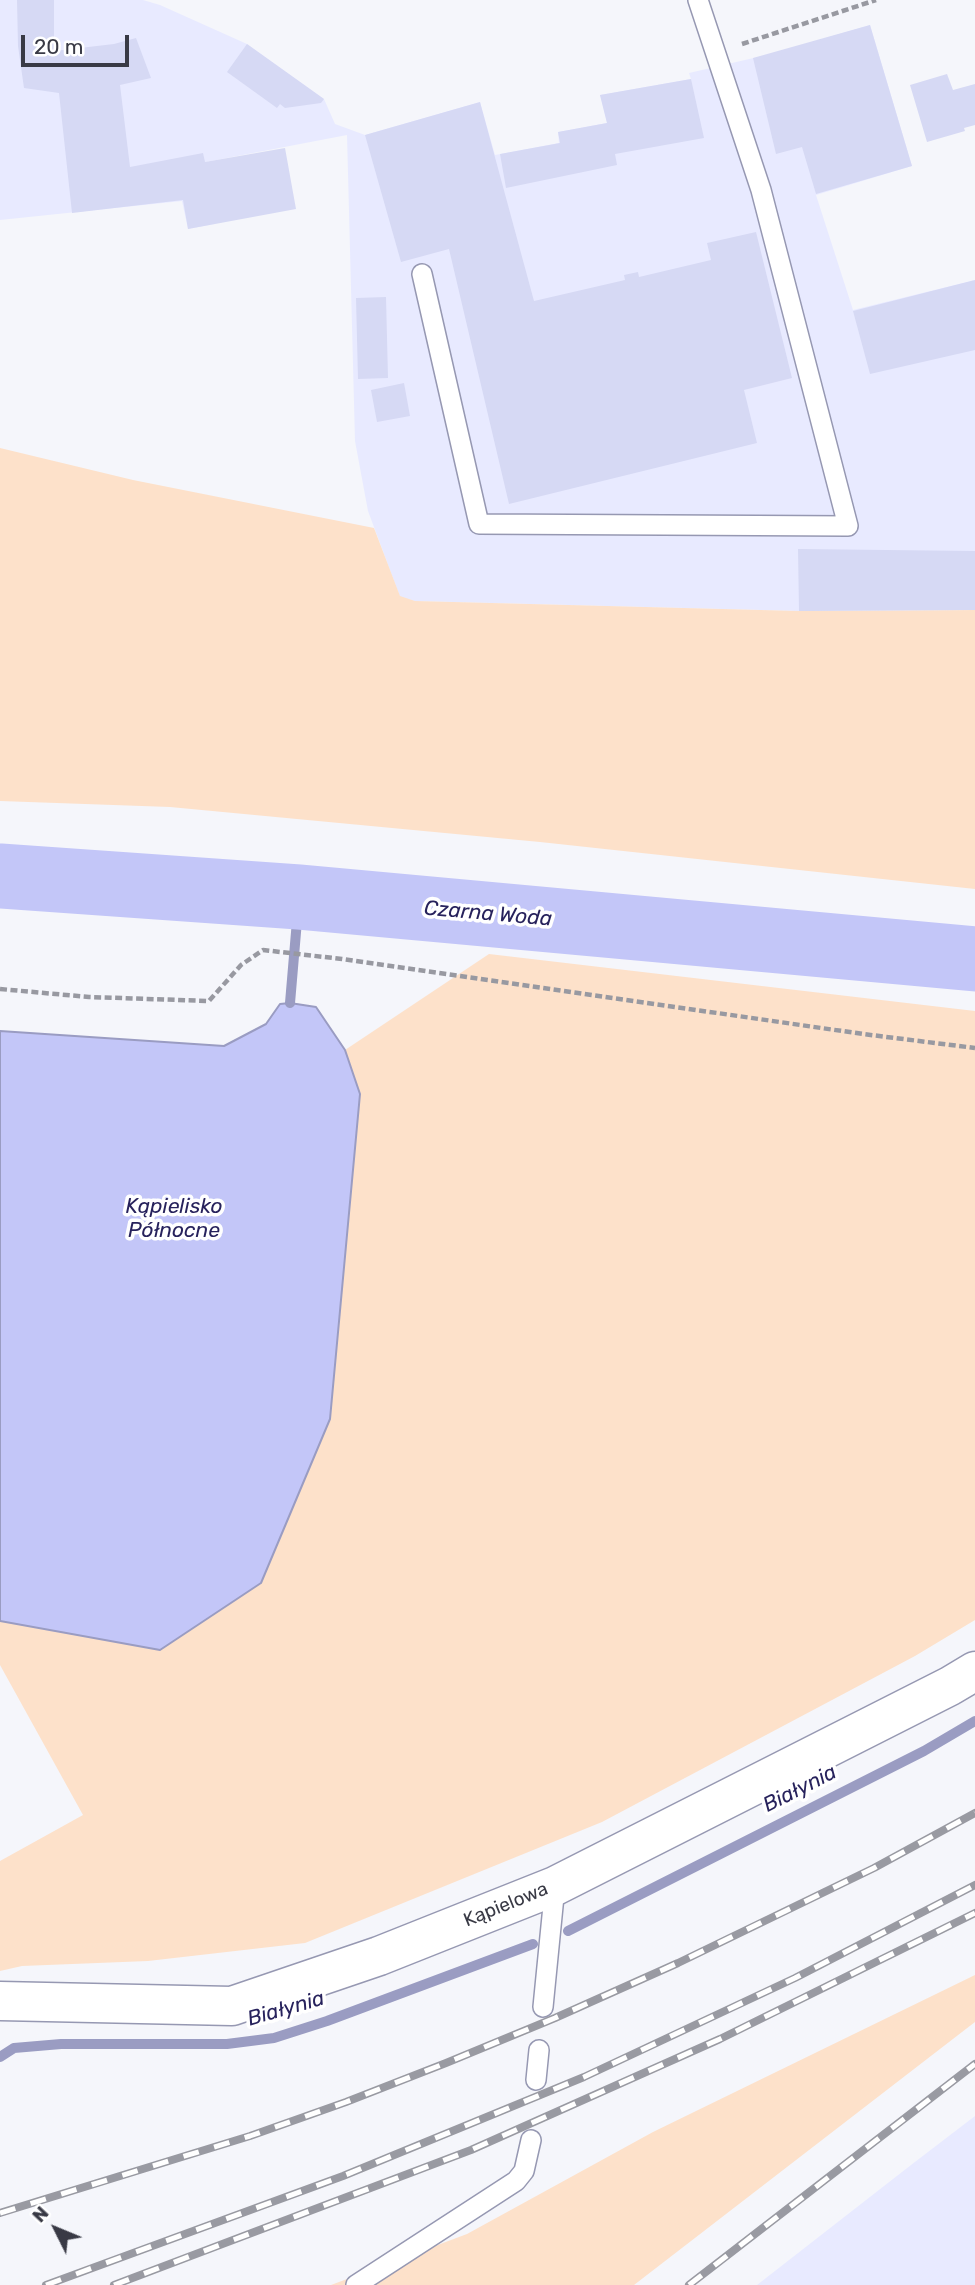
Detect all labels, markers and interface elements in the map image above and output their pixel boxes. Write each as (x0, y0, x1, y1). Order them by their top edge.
scale bar (24, 21, 133, 65)
text: 20 m (34, 34, 83, 59)
water label: Czarna Woda (423, 896, 553, 932)
water label: Kąpielisko Północne (125, 1194, 223, 1244)
water label: Białynia (759, 1760, 841, 1818)
street label: Kąpielowa (460, 1878, 552, 1932)
water label: Białynia (245, 1986, 327, 2032)
north arrow (21, 2194, 91, 2264)
text: N (27, 2202, 53, 2227)

